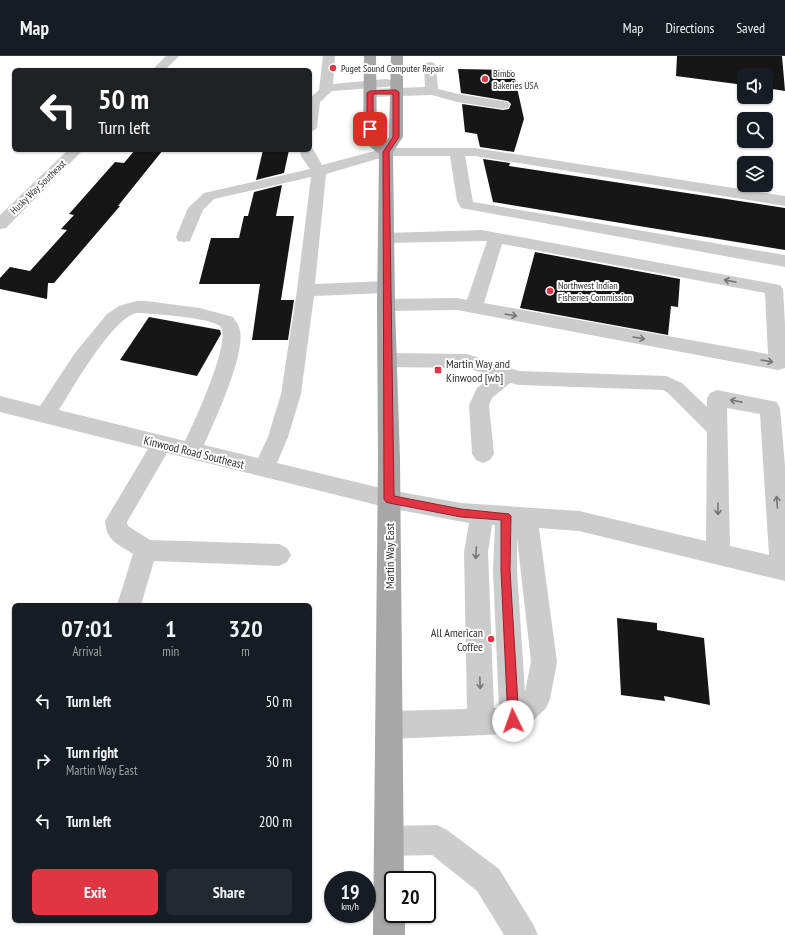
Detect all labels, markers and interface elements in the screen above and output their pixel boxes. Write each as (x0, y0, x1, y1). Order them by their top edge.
text: Map (20, 16, 49, 40)
text: Map (623, 19, 643, 37)
text: Directions (665, 19, 714, 37)
text: Saved (736, 19, 765, 37)
place label: Puget Sound Computer Repair (341, 62, 444, 75)
marker: Puget Sound Computer Repair (328, 63, 338, 73)
place label: Bimbo Bakeries USA (493, 67, 539, 92)
map controls (737, 68, 773, 192)
button: sound (737, 68, 773, 104)
marker: Bimbo Bakeries USA (480, 74, 490, 84)
text: 50 m (98, 80, 149, 117)
icon: left (32, 84, 84, 136)
pin (353, 112, 387, 146)
button: search (737, 112, 773, 148)
text: Turn left (98, 116, 150, 139)
icon: arrive (359, 118, 381, 140)
button: layers (737, 156, 773, 192)
street label: Husky Way Southeast (7, 157, 69, 217)
one-way arrow (724, 277, 737, 285)
place label: Northwest Indian Fisheries Commission (558, 279, 632, 304)
marker: Northwest Indian Fisheries Commission (545, 286, 555, 296)
one-way arrow (504, 311, 517, 319)
one-way arrow (632, 334, 645, 342)
place label: Martin Way and Kinwood [wb] (446, 356, 510, 385)
one-way arrow (760, 358, 773, 366)
marker: Martin Way and Kinwood [wb] (433, 365, 443, 375)
one-way arrow (729, 397, 742, 405)
street label: Kinwood Road Southeast (142, 432, 247, 472)
one-way arrow (773, 496, 780, 509)
one-way arrow (714, 502, 722, 515)
street label: Martin Way East (382, 522, 397, 589)
one-way arrow (473, 546, 480, 559)
text: 07:01 (61, 613, 113, 644)
text: 1 (165, 613, 176, 644)
text: 320 (228, 613, 263, 644)
place label: All American Coffee (431, 625, 483, 654)
marker: All American Coffee (486, 634, 496, 644)
text: Arrival (72, 643, 102, 660)
text: min (162, 643, 179, 660)
text: m (241, 643, 250, 660)
one-way arrow (476, 676, 484, 689)
icon: left (32, 690, 54, 712)
text: Turn left (66, 692, 111, 711)
text: 50 m (266, 692, 292, 711)
position arrow (492, 700, 534, 742)
text: Turn right (66, 743, 118, 762)
icon: right (32, 750, 54, 772)
text: 30 m (266, 752, 292, 771)
text: Martin Way East (66, 762, 138, 779)
icon: left (32, 810, 54, 832)
text: Turn left (66, 812, 111, 831)
text: 200 m (259, 812, 292, 831)
button: Exit (32, 869, 158, 915)
button: Share (166, 869, 292, 915)
speed limit sign: 20 (384, 871, 436, 923)
text: 19 (340, 879, 360, 905)
text: km/h (341, 900, 359, 913)

